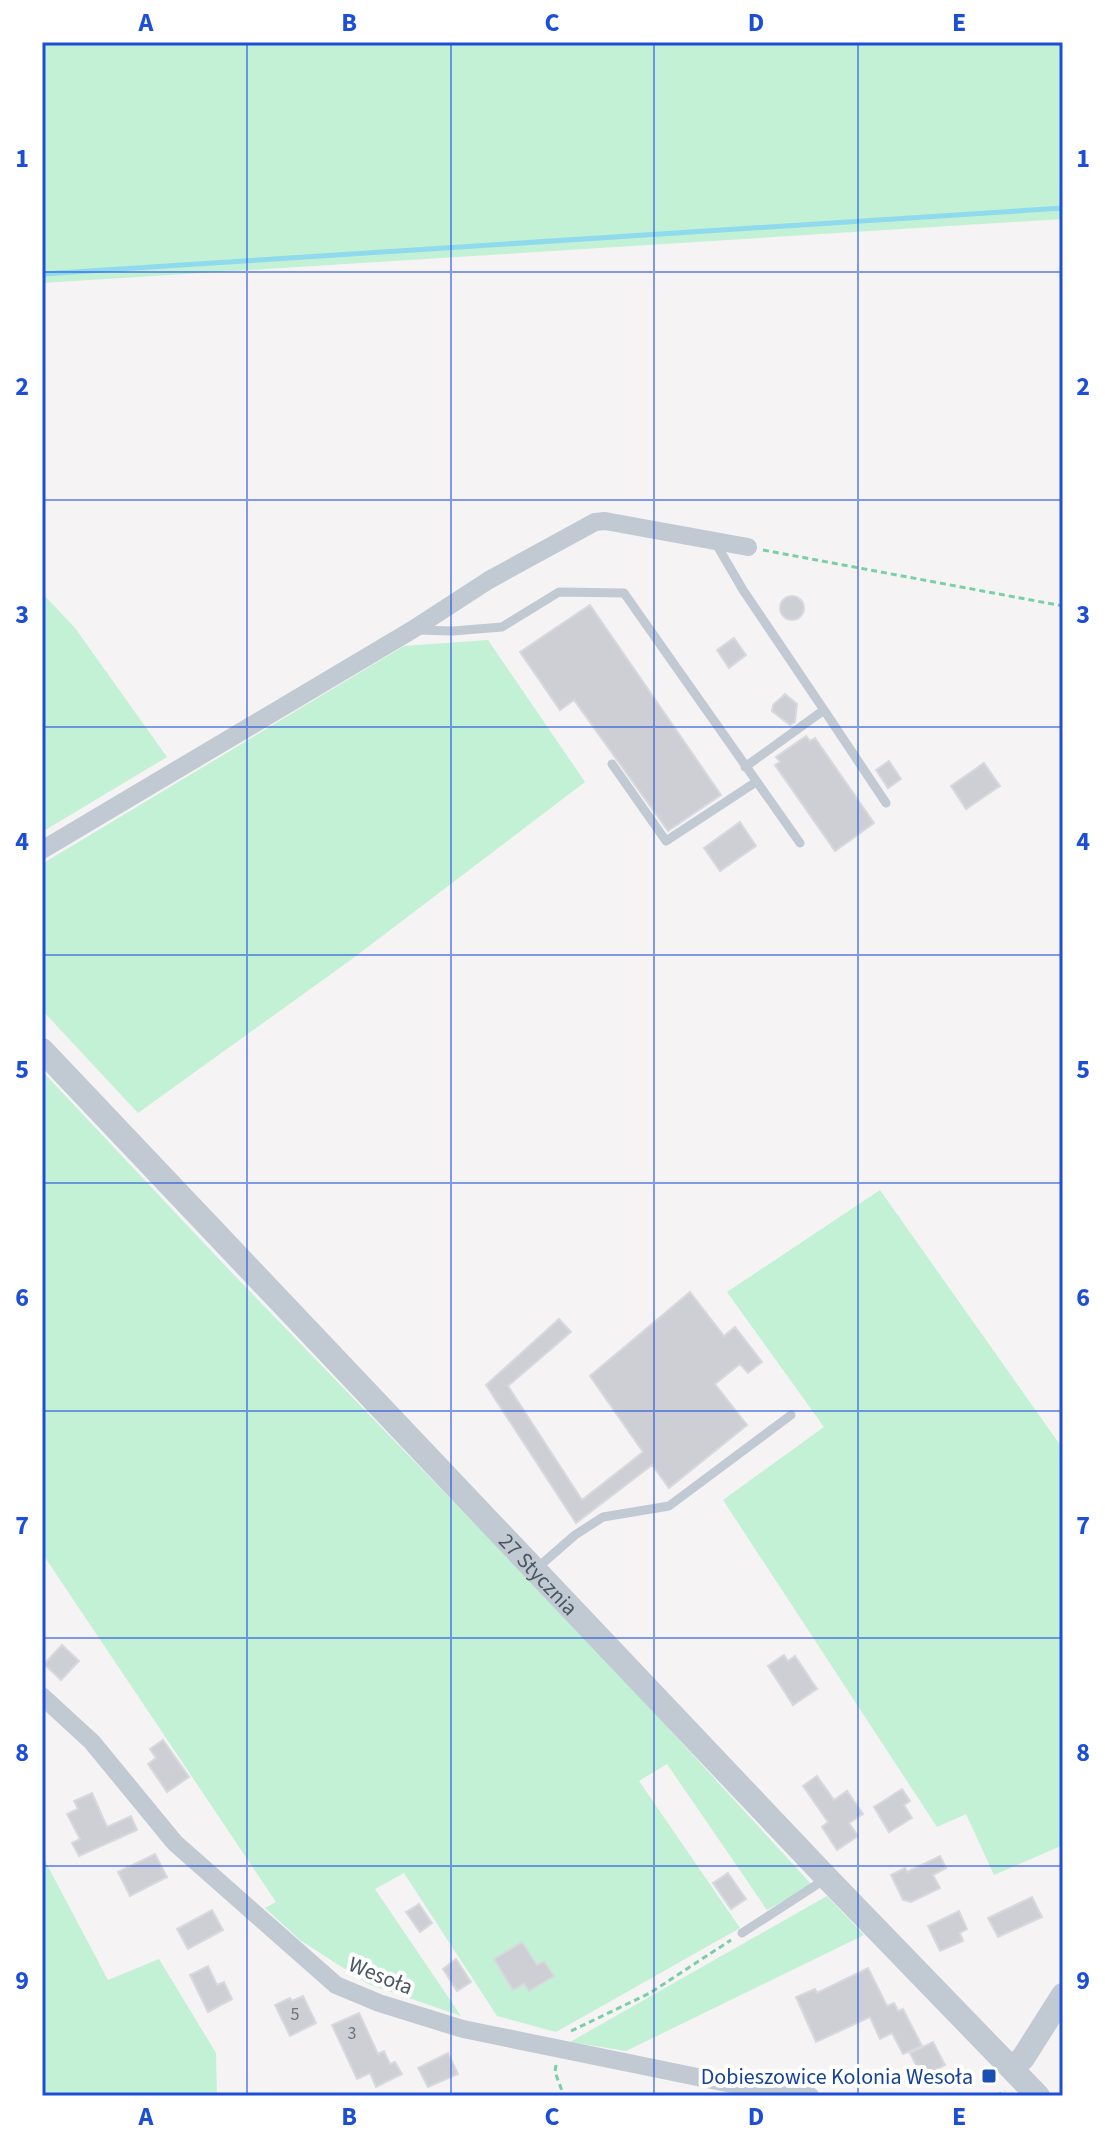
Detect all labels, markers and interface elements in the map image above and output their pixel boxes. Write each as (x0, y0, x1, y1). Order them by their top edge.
text: A (138, 4, 155, 41)
text: B (341, 4, 357, 41)
text: C (544, 4, 560, 41)
text: D (748, 4, 764, 41)
text: E (952, 4, 966, 41)
text: 1 (15, 140, 29, 177)
text: 1 (1076, 140, 1090, 177)
text: 2 (15, 368, 29, 405)
text: 2 (1076, 368, 1090, 405)
text: 3 (15, 596, 29, 633)
text: 3 (1076, 596, 1090, 633)
text: 4 (15, 823, 29, 860)
text: 4 (1076, 823, 1090, 860)
text: 5 (15, 1051, 29, 1088)
text: 5 (1076, 1051, 1090, 1088)
text: 6 (15, 1279, 29, 1316)
text: 6 (1076, 1279, 1090, 1316)
text: 7 (15, 1507, 29, 1544)
text: 7 (1076, 1507, 1090, 1544)
street label: 27 Stycznia (491, 1526, 585, 1623)
text: 8 (15, 1734, 29, 1771)
text: 8 (1076, 1734, 1090, 1771)
street label: Wesoła (344, 1949, 418, 2003)
text: 9 (15, 1962, 29, 1999)
text: 9 (1076, 1962, 1090, 1999)
house number: 5 (291, 2002, 300, 2027)
house number: 3 (348, 2021, 357, 2046)
place label: Dobieszowice Kolonia Wesoła (701, 2061, 973, 2093)
marker: Dobieszowice Kolonia Wesoła (980, 2067, 998, 2085)
text: A (138, 2098, 155, 2135)
text: B (341, 2098, 357, 2135)
text: C (544, 2098, 560, 2135)
text: D (748, 2098, 764, 2135)
text: E (952, 2098, 966, 2135)

